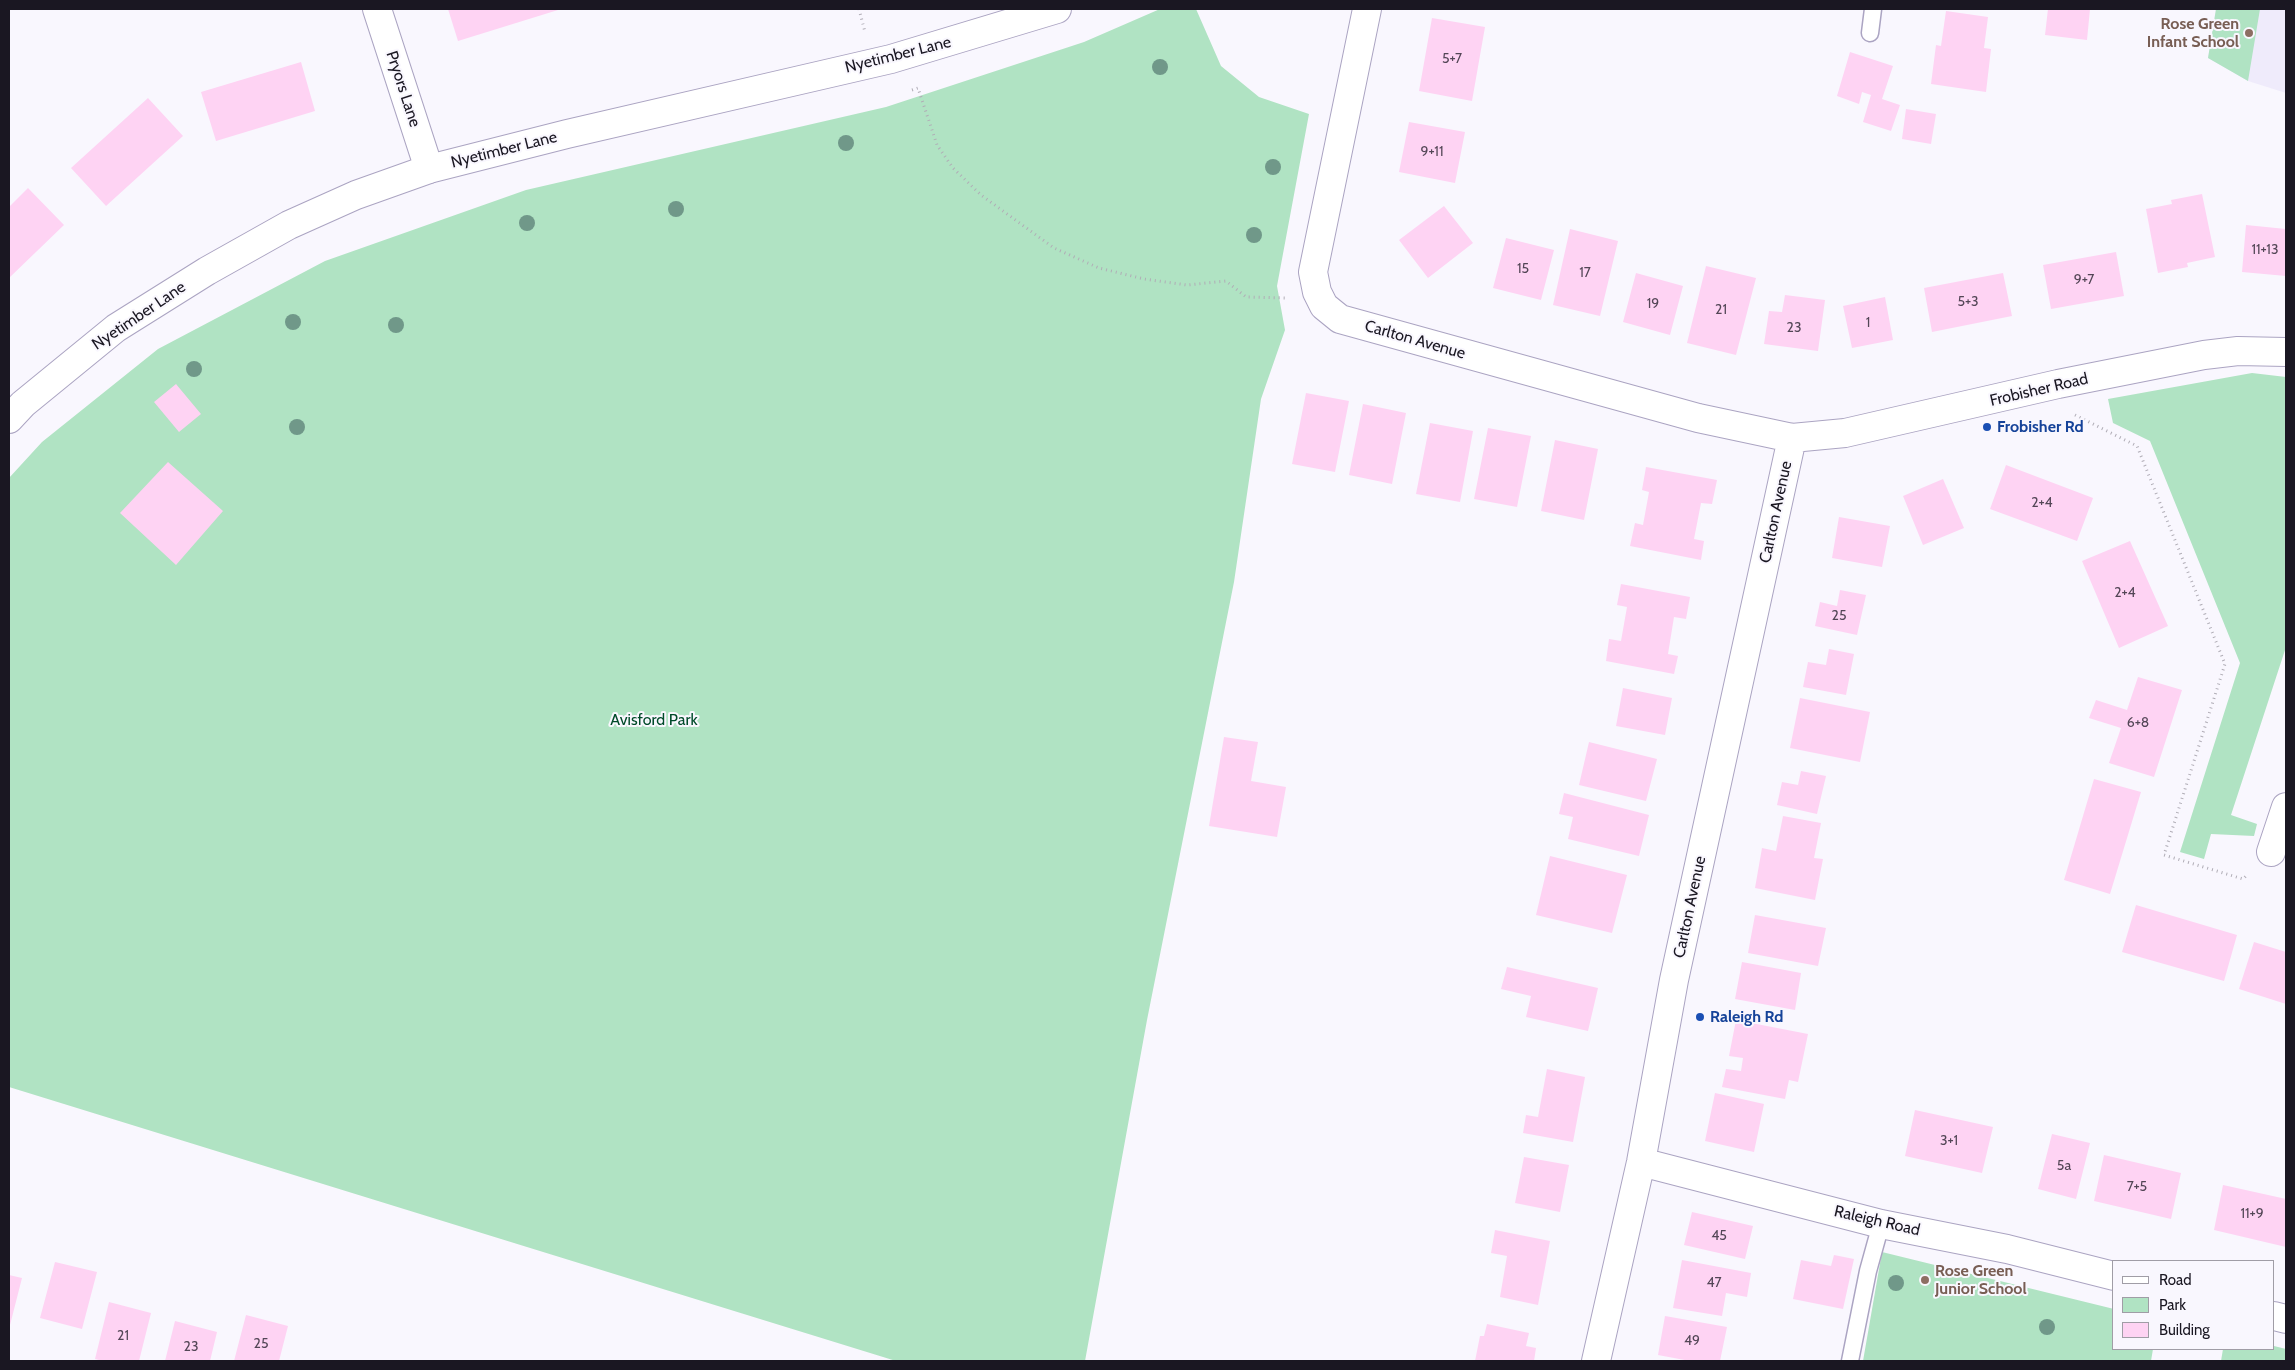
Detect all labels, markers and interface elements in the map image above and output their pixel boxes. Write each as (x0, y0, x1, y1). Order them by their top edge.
place label: Rose Green Infant School (2147, 14, 2239, 52)
marker: Rose Green Infant School (2243, 27, 2255, 39)
street label: Nyetimber Lane (843, 33, 953, 77)
street label: Pryors Lane (382, 49, 424, 129)
house number: 5+7 (1442, 51, 1462, 67)
street label: Nyetimber Lane (449, 128, 559, 172)
house number: 9+11 (1421, 144, 1443, 160)
house number: 11+13 (2252, 242, 2278, 258)
house number: 15 (1517, 261, 1529, 277)
house number: 17 (1579, 265, 1591, 281)
house number: 9+7 (2074, 272, 2094, 288)
street label: Nyetimber Lane (89, 278, 189, 354)
house number: 5+3 (1957, 294, 1979, 310)
house number: 19 (1647, 296, 1659, 312)
house number: 21 (1715, 302, 1727, 318)
house number: 1 (1866, 315, 1870, 331)
street label: Carlton Avenue (1363, 316, 1467, 364)
house number: 23 (1787, 320, 1801, 336)
street label: Frobisher Road (1988, 369, 2090, 411)
place label: Frobisher Rd (1997, 417, 2084, 437)
marker: Frobisher Rd (1981, 421, 1993, 433)
street label: Carlton Avenue (1756, 459, 1796, 565)
house number: 2+4 (2031, 495, 2053, 511)
house number: 2+4 (2114, 585, 2136, 601)
house number: 25 (1832, 608, 1846, 624)
park label: Avisford Park (610, 710, 698, 730)
house number: 6+8 (2127, 715, 2149, 731)
street label: Carlton Avenue (1670, 854, 1710, 960)
place label: Raleigh Rd (1710, 1007, 1783, 1027)
marker: Raleigh Rd (1694, 1011, 1706, 1023)
house number: 3+1 (1940, 1133, 1958, 1149)
house number: 5a (2057, 1158, 2071, 1174)
house number: 7+5 (2127, 1179, 2147, 1195)
street label: Raleigh Road (1832, 1202, 1922, 1240)
house number: 11+9 (2240, 1206, 2264, 1222)
house number: 45 (1711, 1228, 1727, 1244)
legend (2112, 1260, 2275, 1350)
place label: Rose Green Junior School (1935, 1261, 2027, 1299)
text: Road (2159, 1271, 2192, 1289)
marker: Rose Green Junior School (1919, 1274, 1931, 1286)
house number: 47 (1706, 1275, 1722, 1291)
text: Park (2159, 1296, 2186, 1314)
text: Building (2159, 1321, 2210, 1339)
house number: 21 (117, 1328, 129, 1344)
house number: 49 (1684, 1333, 1700, 1349)
house number: 25 (254, 1336, 268, 1352)
house number: 23 (184, 1339, 198, 1355)

